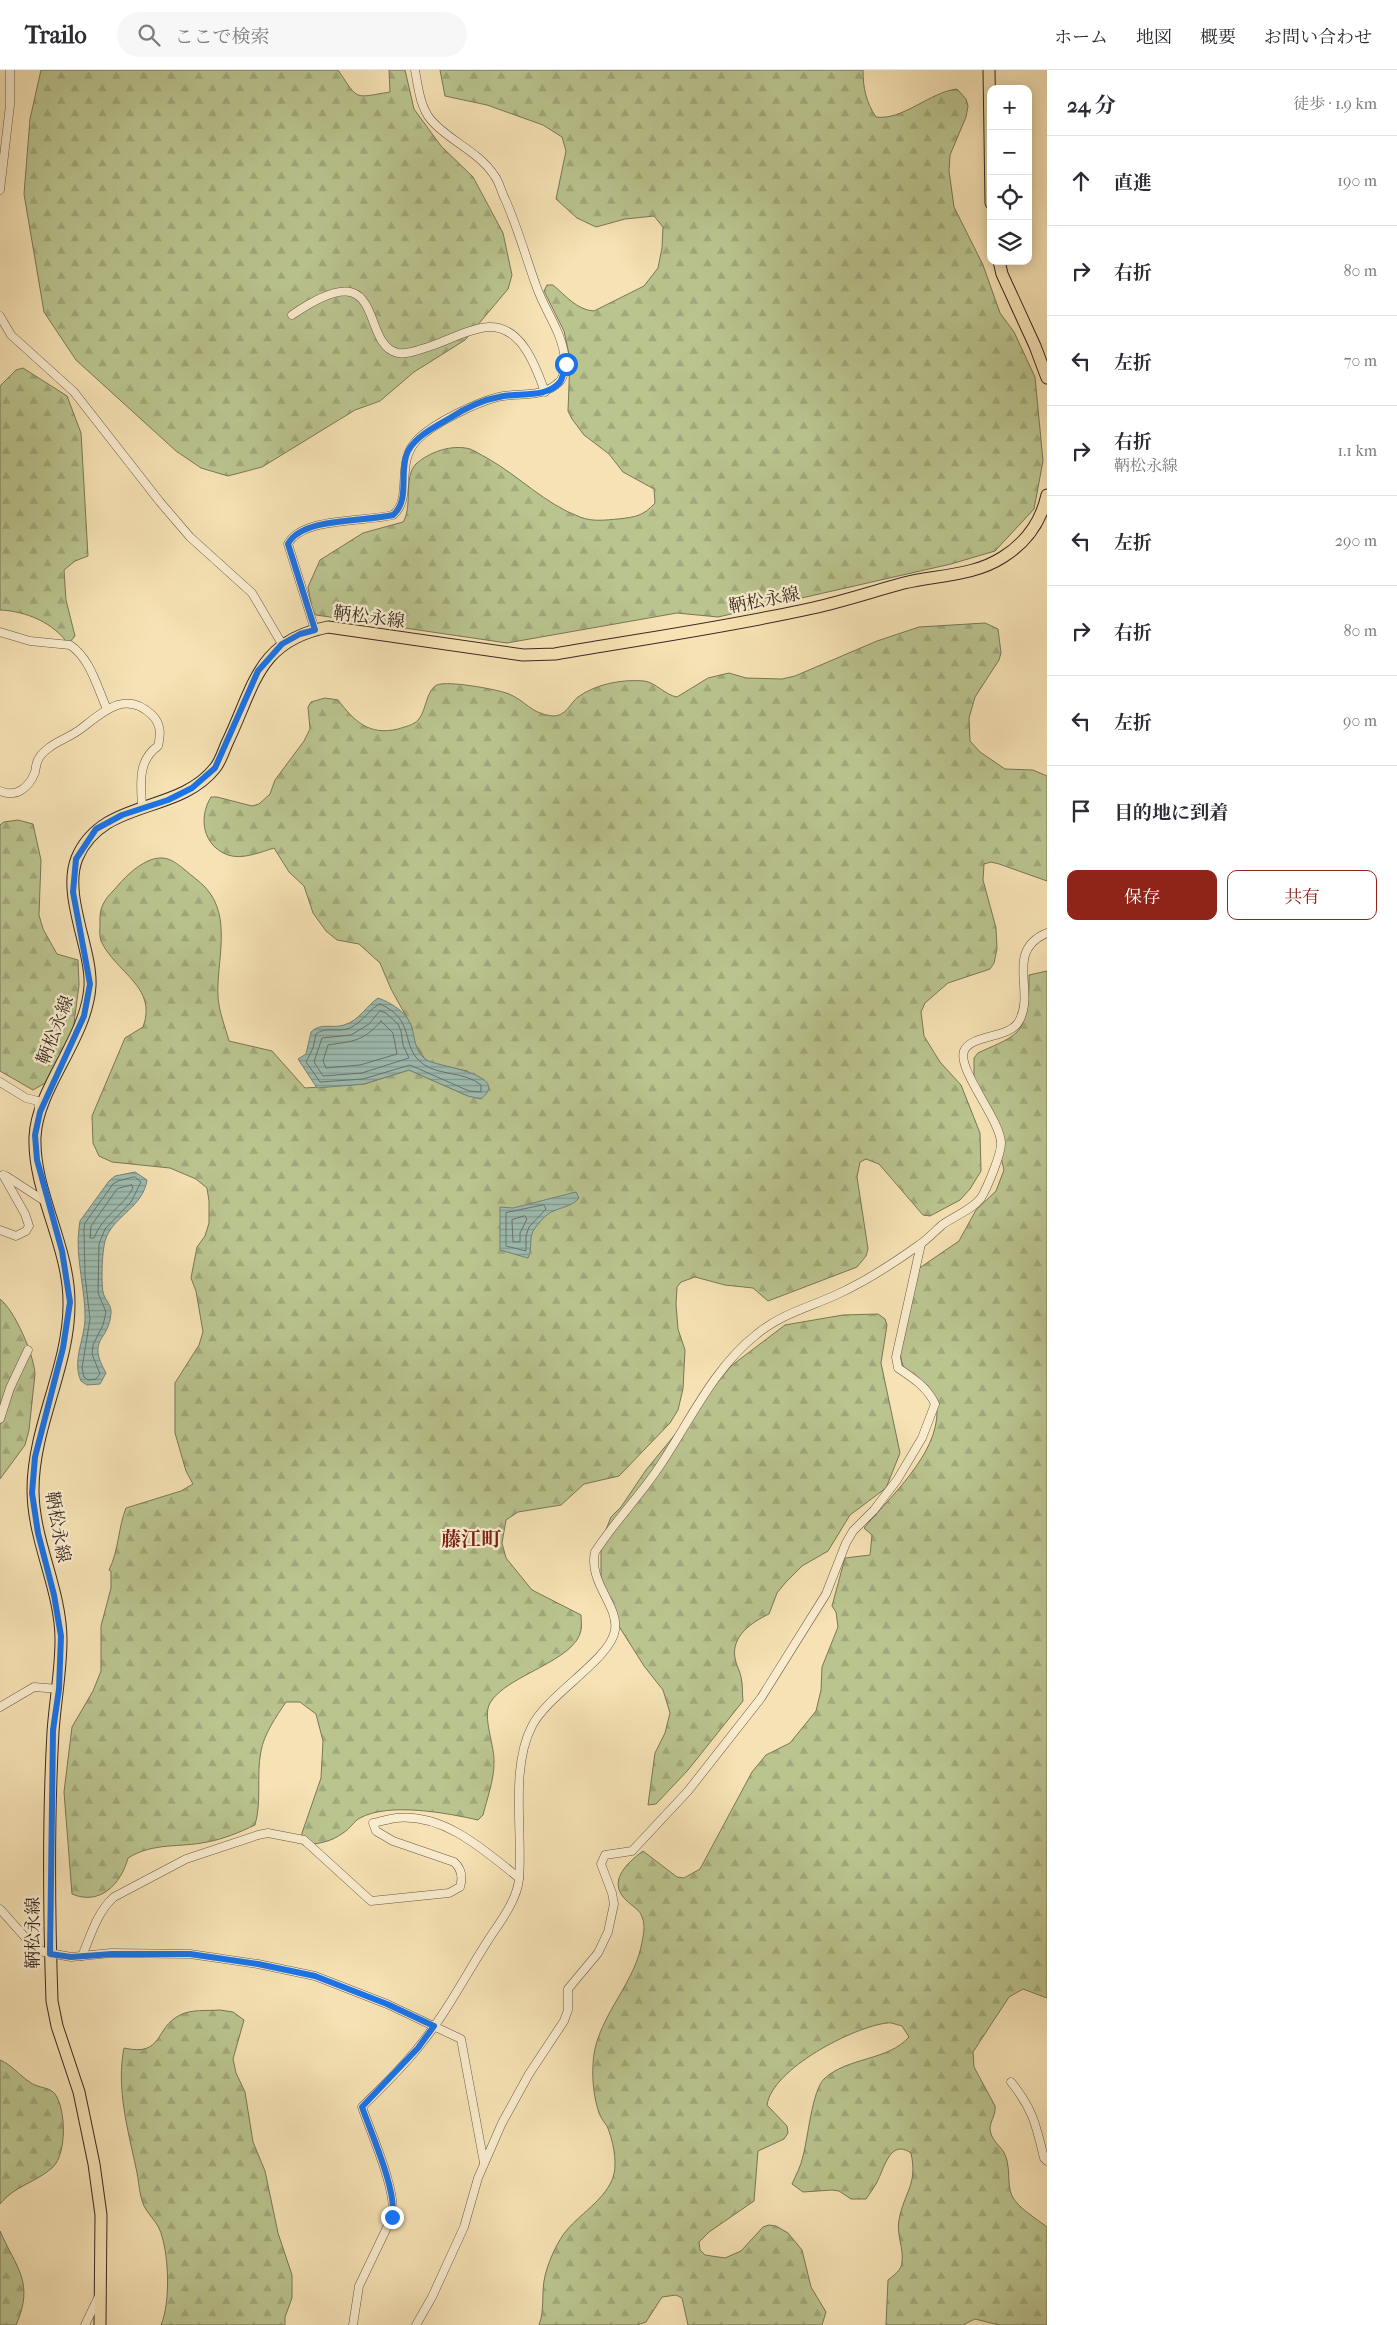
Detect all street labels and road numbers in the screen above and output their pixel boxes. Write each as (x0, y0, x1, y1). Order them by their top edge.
street label: 鞆松永線 (727, 583, 801, 618)
street label: 鞆松永線 (332, 603, 406, 632)
street label: 鞆松永線 (33, 993, 78, 1068)
street label: 鞆松永線 (41, 1490, 74, 1564)
street label: 鞆松永線 (23, 1897, 44, 1969)

